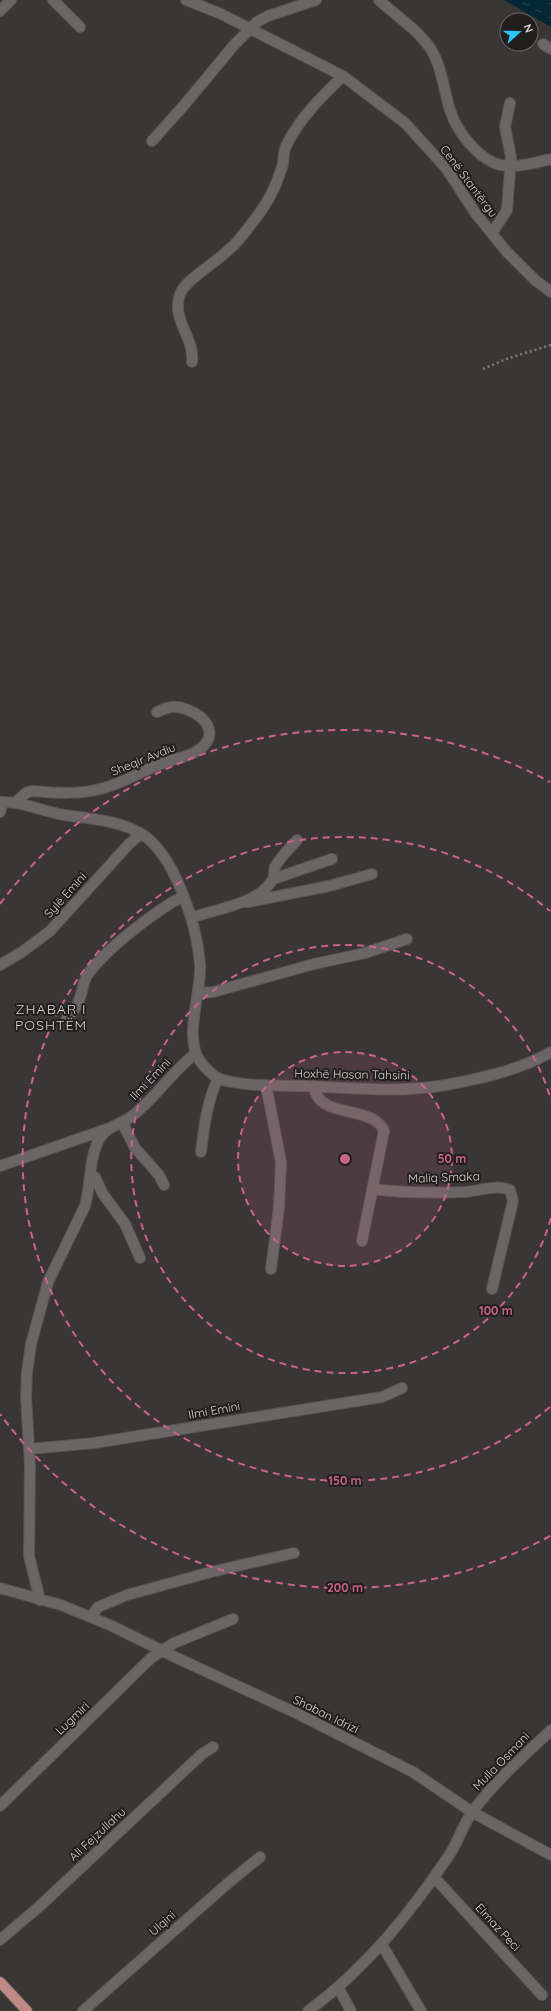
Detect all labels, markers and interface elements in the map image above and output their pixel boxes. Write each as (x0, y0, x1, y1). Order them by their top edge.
north arrow (499, 12, 539, 52)
text: N (520, 22, 536, 35)
street label: Cenë Stantërgu (437, 142, 501, 220)
street label: Sheqir Avdiu (108, 739, 178, 779)
street label: Sylë Emini (41, 869, 89, 921)
district label: ZHABAR I POSHTËM (15, 1000, 87, 1034)
street label: Ilmi Emini (126, 1055, 174, 1103)
street label: Hoxhë Hasan Tahsini (294, 1065, 410, 1083)
text: 50 m (438, 1151, 466, 1166)
centre of rings (338, 1152, 352, 1166)
street label: Maliq Smaka (408, 1168, 480, 1186)
text: 100 m (479, 1303, 513, 1318)
street label: Ilmi Emini (187, 1398, 241, 1422)
text: 150 m (328, 1473, 362, 1488)
text: 200 m (327, 1580, 363, 1595)
street label: Shaban Idrizi (291, 1692, 361, 1736)
street label: Lugmiri (52, 1698, 92, 1738)
street label: Mulla Osmani (469, 1729, 533, 1793)
street label: Ali Fejzullahu (66, 1804, 128, 1864)
street label: Elmaz Peci (472, 1900, 524, 1954)
street label: Ulqini (146, 1907, 178, 1939)

